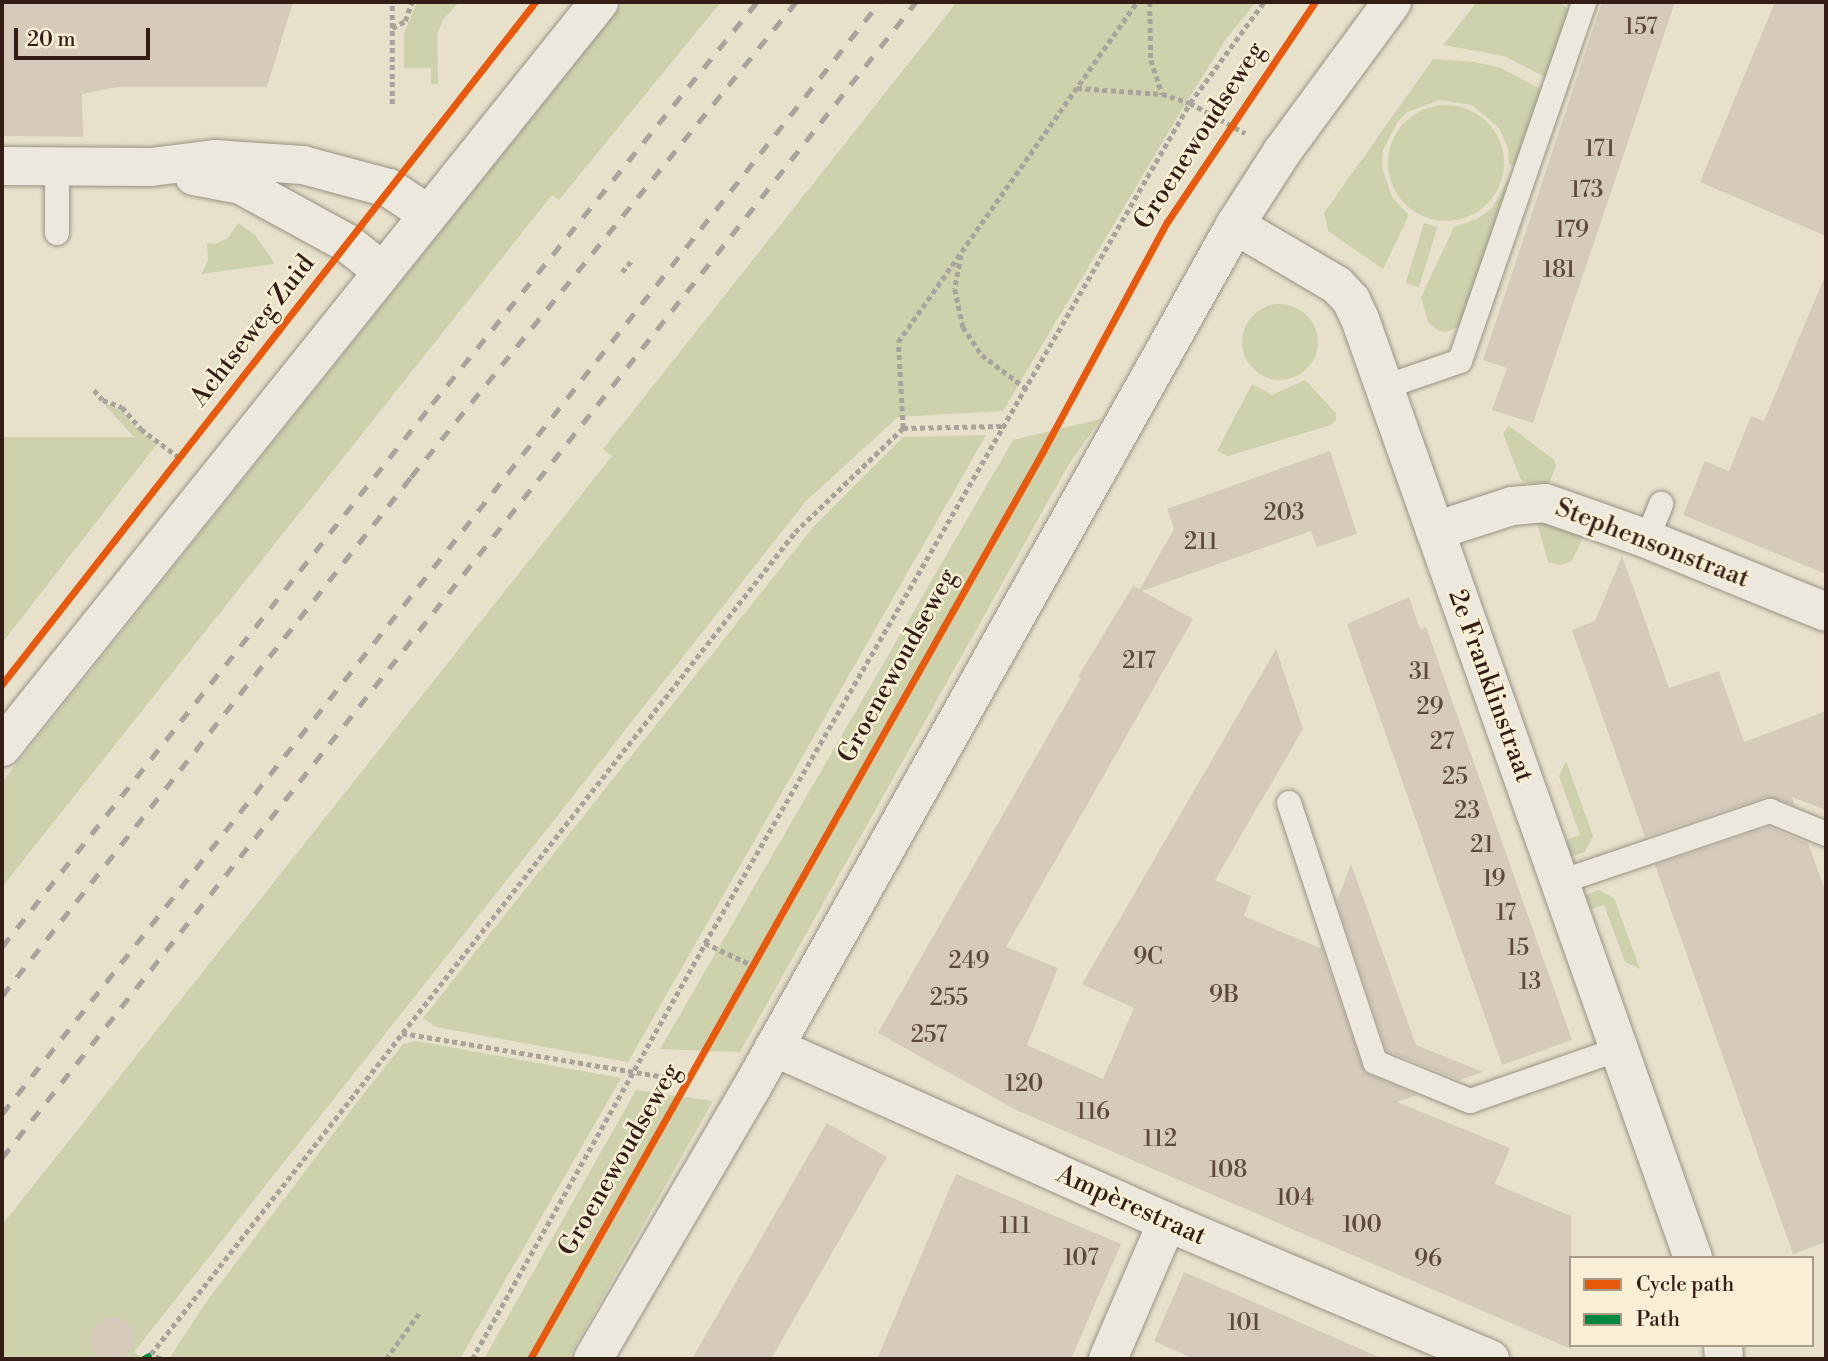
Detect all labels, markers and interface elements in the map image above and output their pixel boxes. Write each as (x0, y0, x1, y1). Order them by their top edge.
house number: 157 (1624, 13, 1658, 41)
scale bar (18, 14, 154, 58)
text: 20 m (27, 27, 76, 53)
street label: Groenewoudseweg (1128, 36, 1272, 236)
house number: 171 (1584, 135, 1616, 163)
house number: 173 (1571, 176, 1603, 204)
house number: 179 (1555, 216, 1589, 244)
street label: Achtseweg Zuid (184, 249, 322, 413)
house number: 181 (1542, 256, 1576, 284)
street label: Stephensonstraat (1551, 493, 1753, 595)
house number: 203 (1263, 499, 1305, 527)
house number: 211 (1184, 528, 1218, 556)
street label: Groenewoudseweg (832, 563, 964, 769)
street label: 2e Franklinstraat (1441, 585, 1539, 787)
house number: 217 (1122, 647, 1156, 675)
house number: 31 (1409, 658, 1431, 686)
house number: 29 (1416, 693, 1444, 721)
house number: 27 (1430, 728, 1454, 756)
house number: 25 (1442, 763, 1468, 791)
house number: 23 (1454, 797, 1480, 825)
house number: 21 (1470, 831, 1494, 859)
house number: 19 (1482, 865, 1506, 893)
house number: 17 (1496, 899, 1516, 927)
house number: 15 (1507, 934, 1529, 962)
house number: 9C (1133, 943, 1163, 971)
house number: 249 (949, 947, 989, 975)
house number: 13 (1519, 968, 1541, 996)
house number: 9B (1209, 981, 1239, 1009)
house number: 255 (930, 984, 968, 1012)
house number: 257 (911, 1021, 947, 1049)
street label: Groenewoudseweg (552, 1058, 688, 1262)
house number: 120 (1005, 1070, 1043, 1098)
house number: 116 (1076, 1098, 1110, 1126)
house number: 112 (1143, 1125, 1177, 1153)
house number: 108 (1209, 1156, 1247, 1184)
street label: Ampèrestraat (1051, 1159, 1211, 1253)
house number: 104 (1276, 1184, 1314, 1212)
house number: 100 (1342, 1211, 1382, 1239)
house number: 111 (999, 1212, 1031, 1240)
house number: 107 (1063, 1244, 1099, 1272)
house number: 96 (1414, 1245, 1442, 1273)
legend (1569, 1256, 1814, 1347)
text: Cycle path (1636, 1272, 1734, 1298)
text: Path (1636, 1307, 1680, 1333)
house number: 101 (1227, 1309, 1261, 1337)

